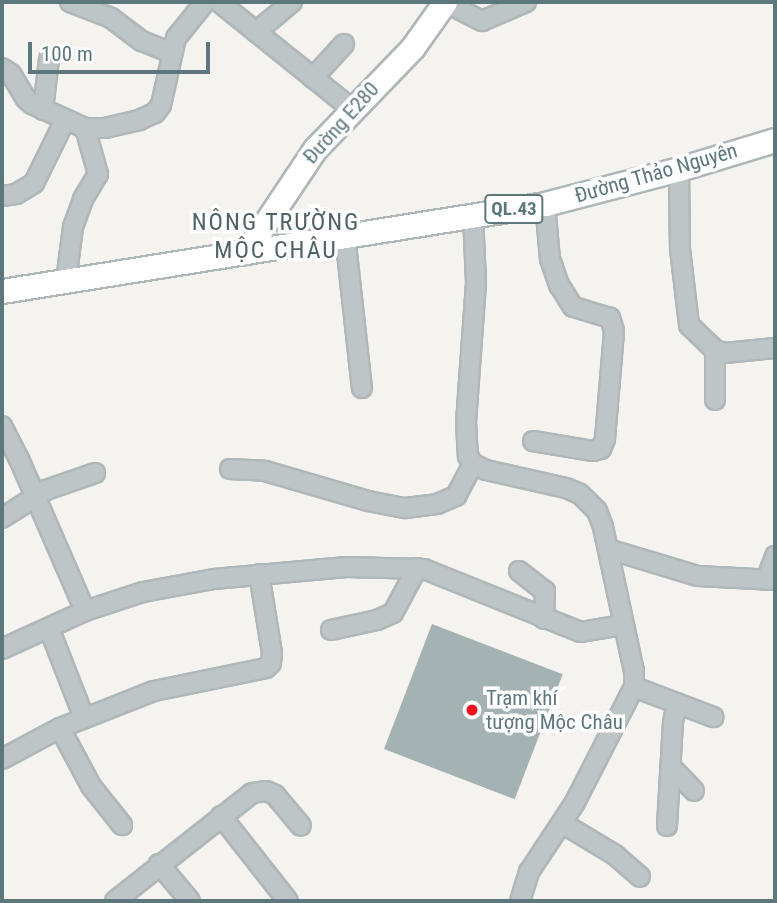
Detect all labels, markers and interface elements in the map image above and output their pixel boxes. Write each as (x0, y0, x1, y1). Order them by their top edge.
scale bar (32, 28, 214, 72)
text: 100 m (41, 42, 93, 66)
street label: Đường E280 (298, 77, 384, 169)
street label: Đường Thảo Nguyên (572, 138, 740, 208)
road number: QL.43 (484, 194, 544, 224)
district label: NÔNG TRƯỜNG MỘC CHÂU (193, 209, 359, 265)
place label: Trạm khí tượng Mộc Châu (486, 685, 623, 735)
marker: Trạm khí tượng Mộc Châu (464, 702, 480, 718)

